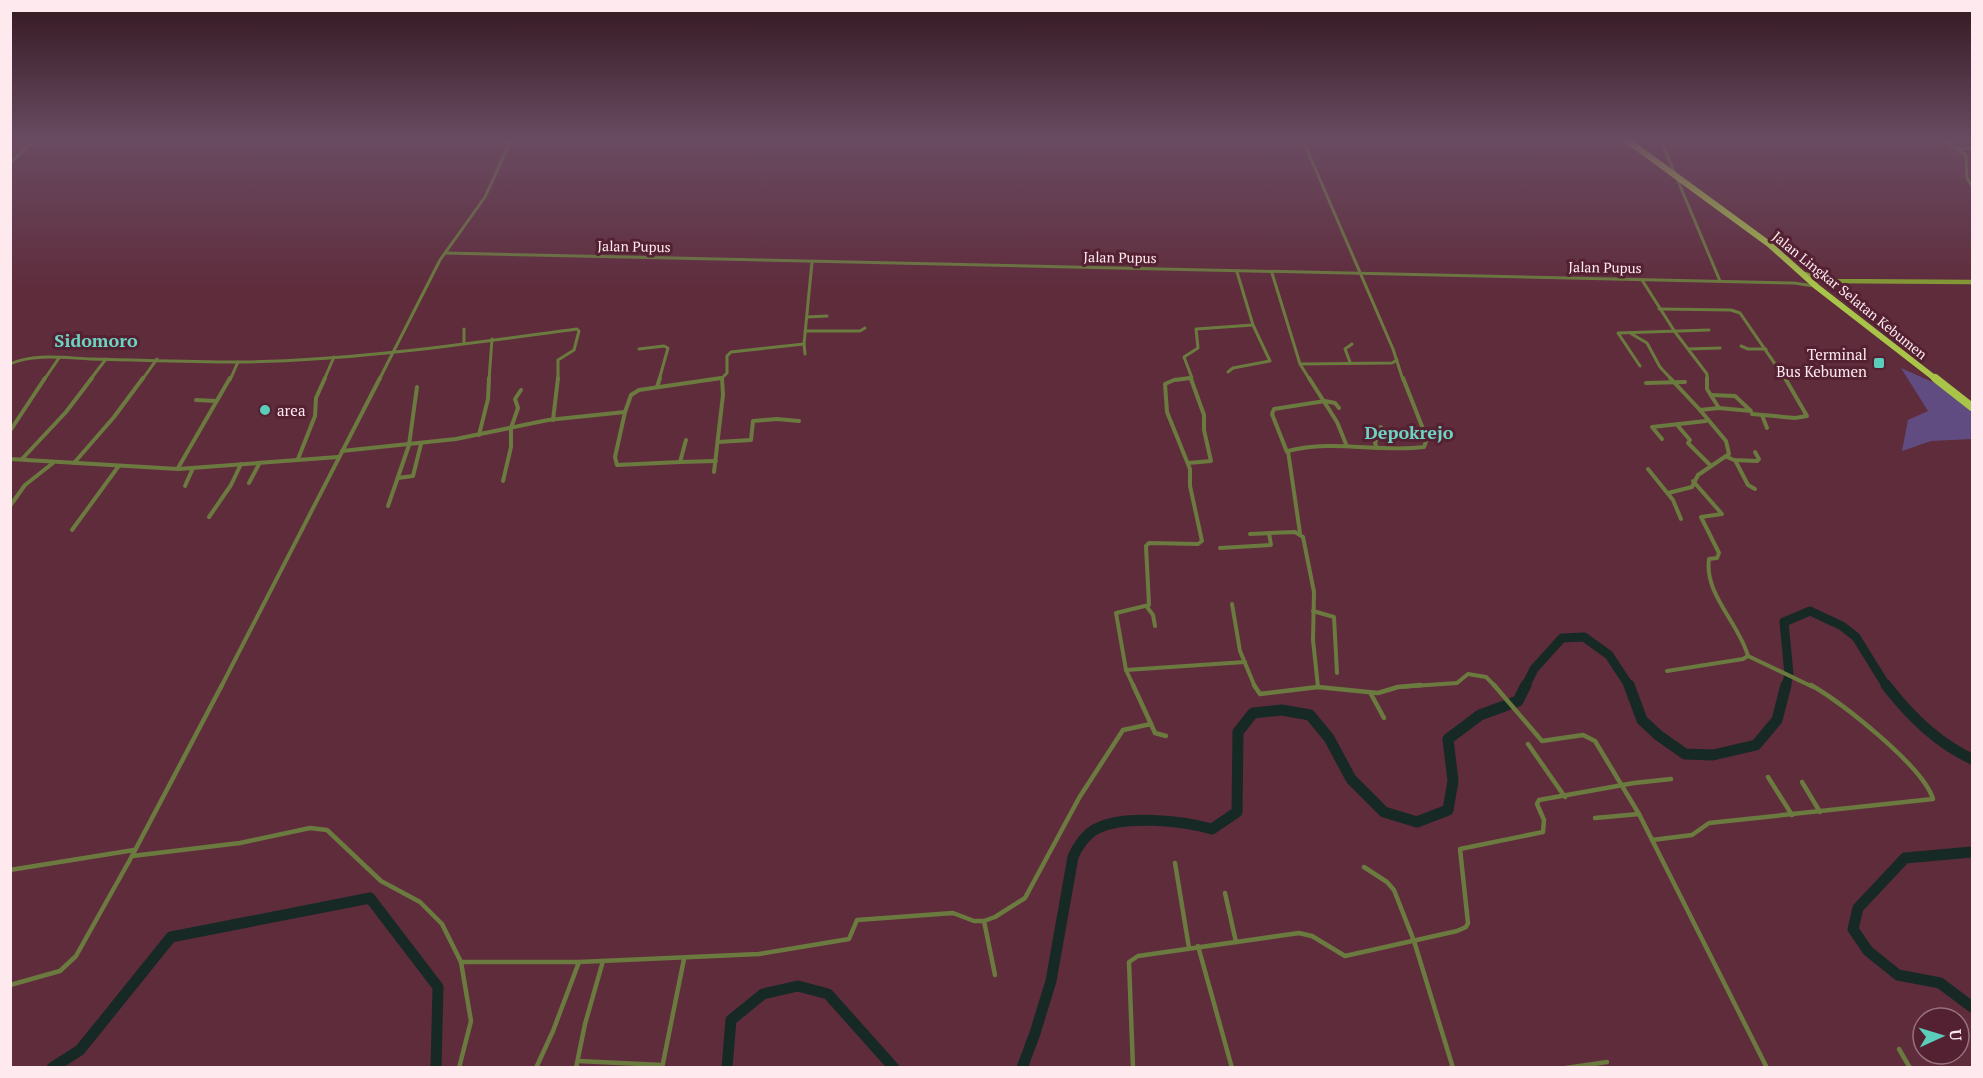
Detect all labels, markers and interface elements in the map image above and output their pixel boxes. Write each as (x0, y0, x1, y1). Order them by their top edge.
street label: Jalan Lingkar Selatan Kebumen (1769, 227, 1932, 364)
street label: Jalan Pupus (597, 236, 671, 256)
street label: Jalan Pupus (1083, 247, 1157, 267)
street label: Jalan Pupus (1568, 257, 1642, 277)
district label: Sidomoro (54, 328, 138, 352)
place label: Terminal Bus Kebumen (1776, 344, 1867, 381)
marker: Terminal Bus Kebumen (1872, 356, 1886, 370)
place label: area (277, 400, 306, 420)
marker: area (258, 403, 272, 417)
district label: Depokrejo (1365, 420, 1454, 444)
north arrow (1911, 1006, 1971, 1066)
text: U (1945, 1028, 1967, 1042)

